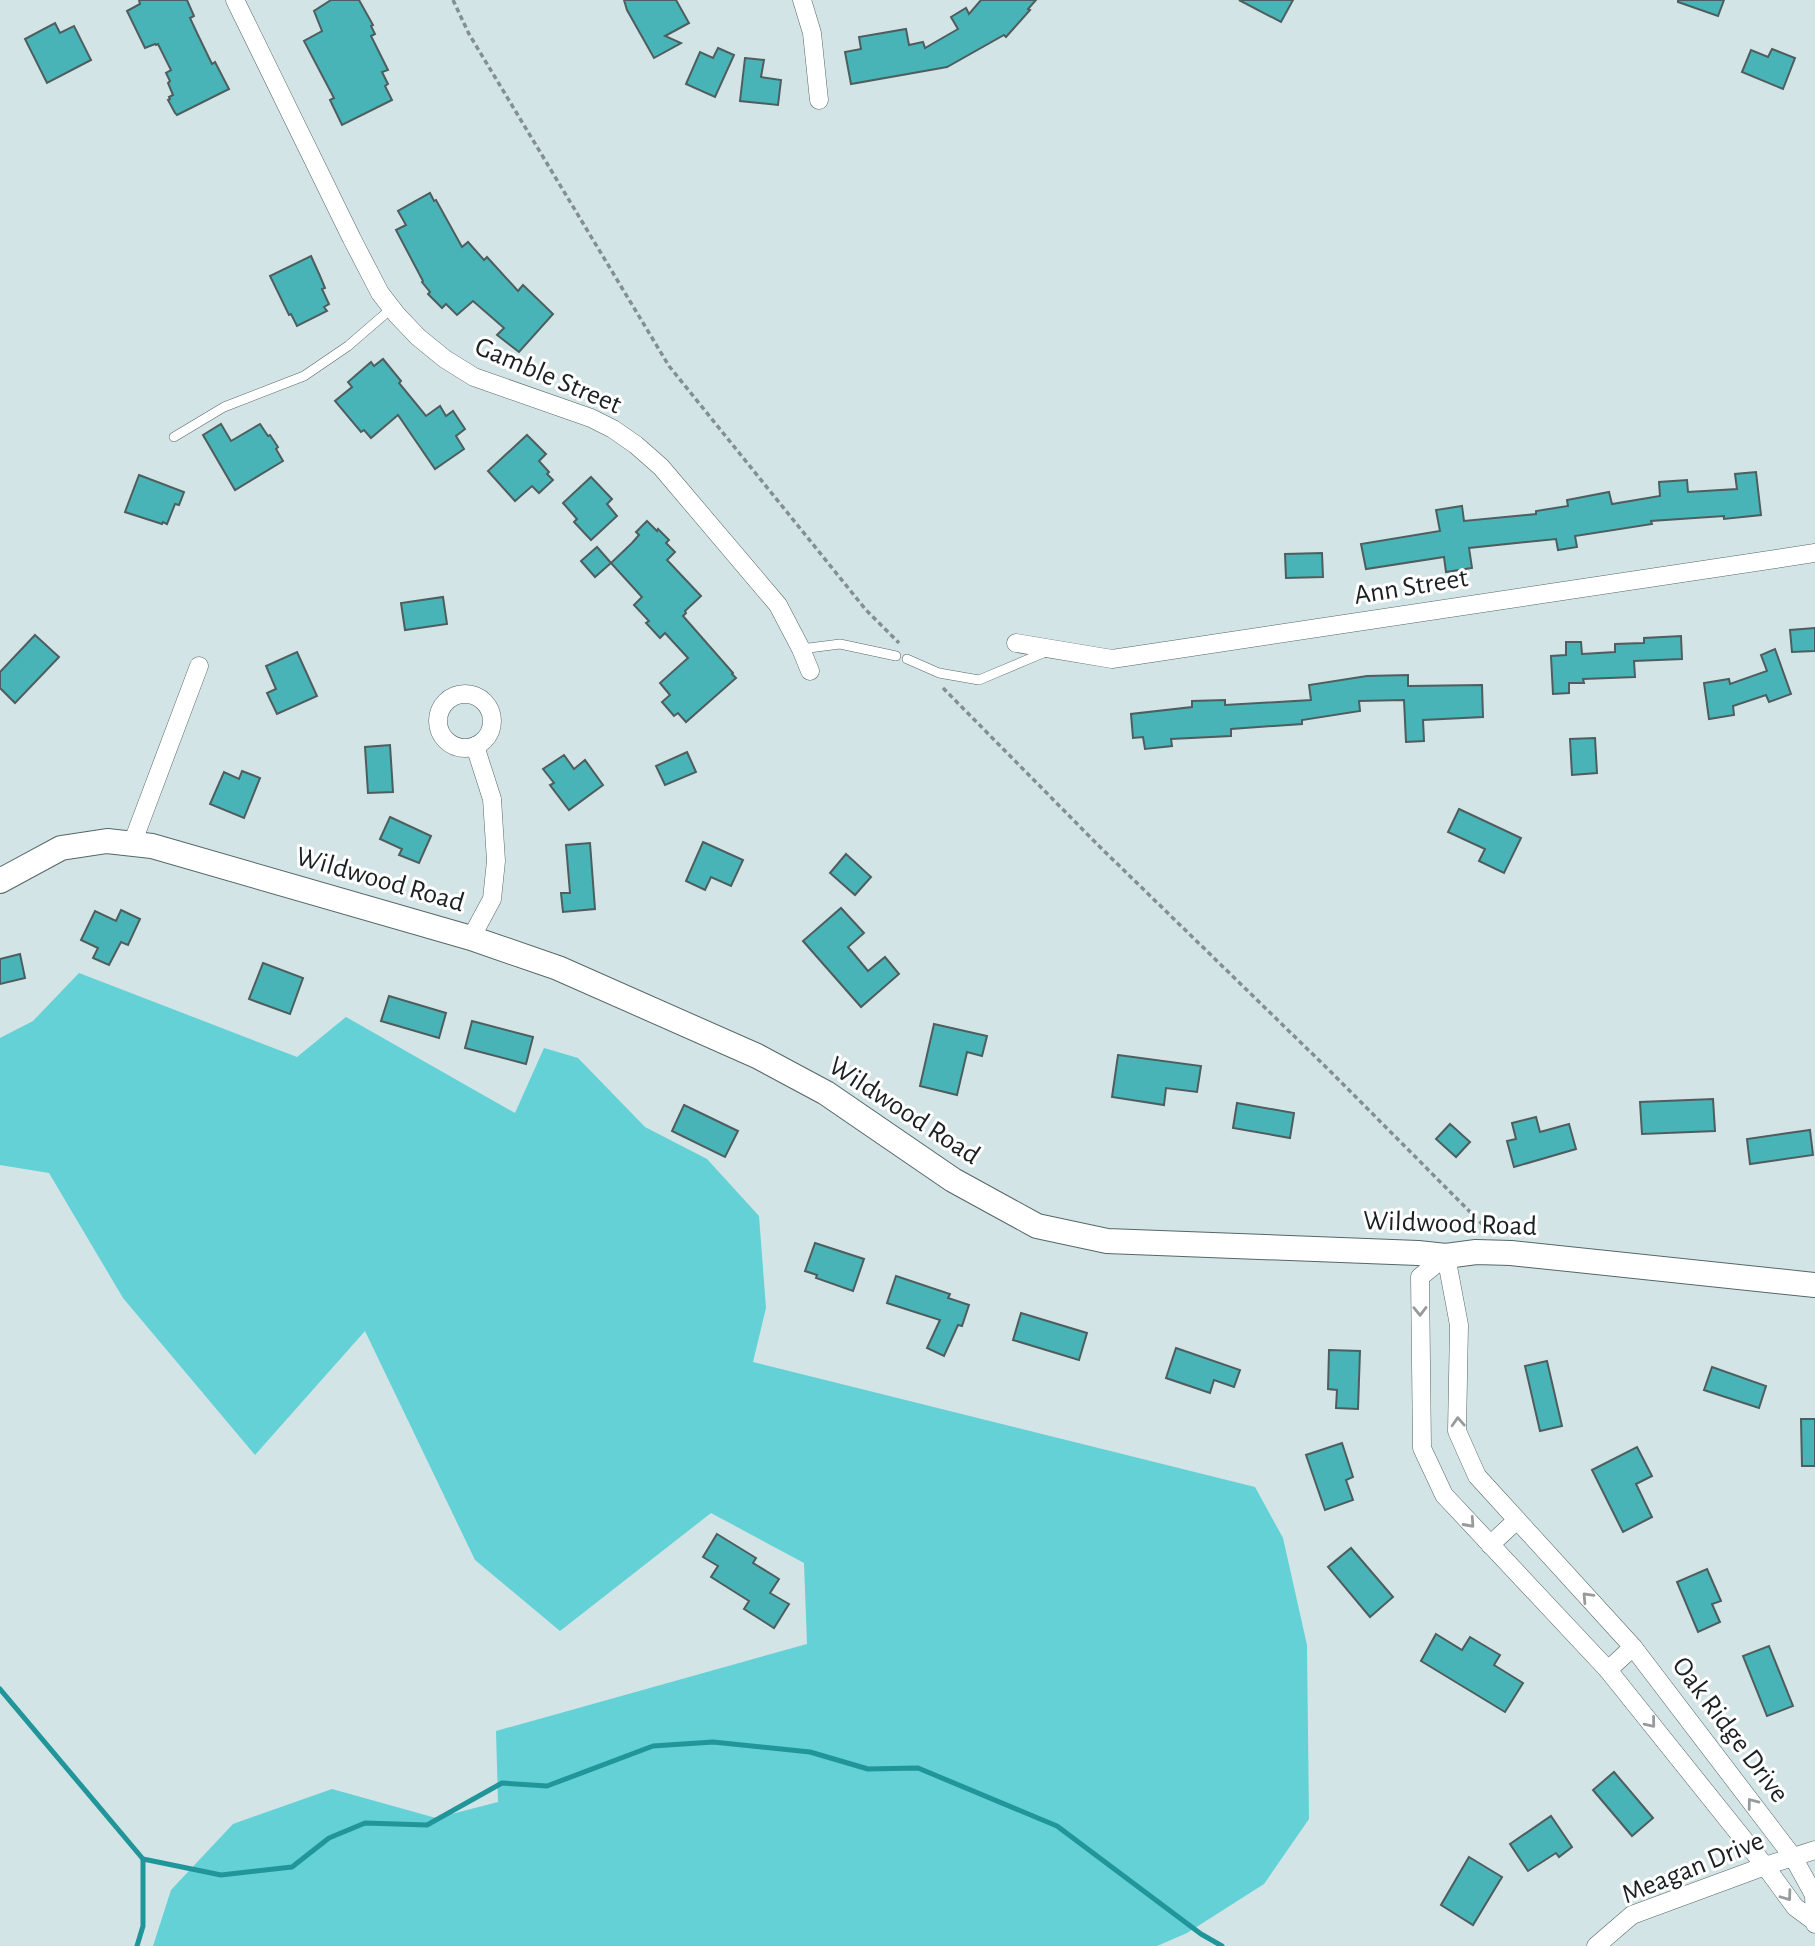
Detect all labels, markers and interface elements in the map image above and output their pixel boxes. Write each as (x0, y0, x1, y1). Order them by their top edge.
street label: Gamble Street (471, 333, 625, 419)
street label: Ann Street (1352, 564, 1470, 610)
street label: Wildwood Road (293, 843, 467, 917)
street label: Wildwood Road (823, 1052, 985, 1170)
street label: Wildwood Road (1363, 1207, 1537, 1241)
one-way arrow (1412, 1306, 1428, 1317)
one-way arrow (1451, 1416, 1466, 1427)
one-way arrow (1462, 1515, 1474, 1528)
one-way arrow (1583, 1592, 1596, 1605)
street label: Oak Ridge Drive (1666, 1652, 1794, 1808)
one-way arrow (1643, 1715, 1655, 1728)
one-way arrow (1747, 1798, 1760, 1811)
street label: Meagan Drive (1618, 1827, 1768, 1909)
one-way arrow (1779, 1888, 1791, 1901)

